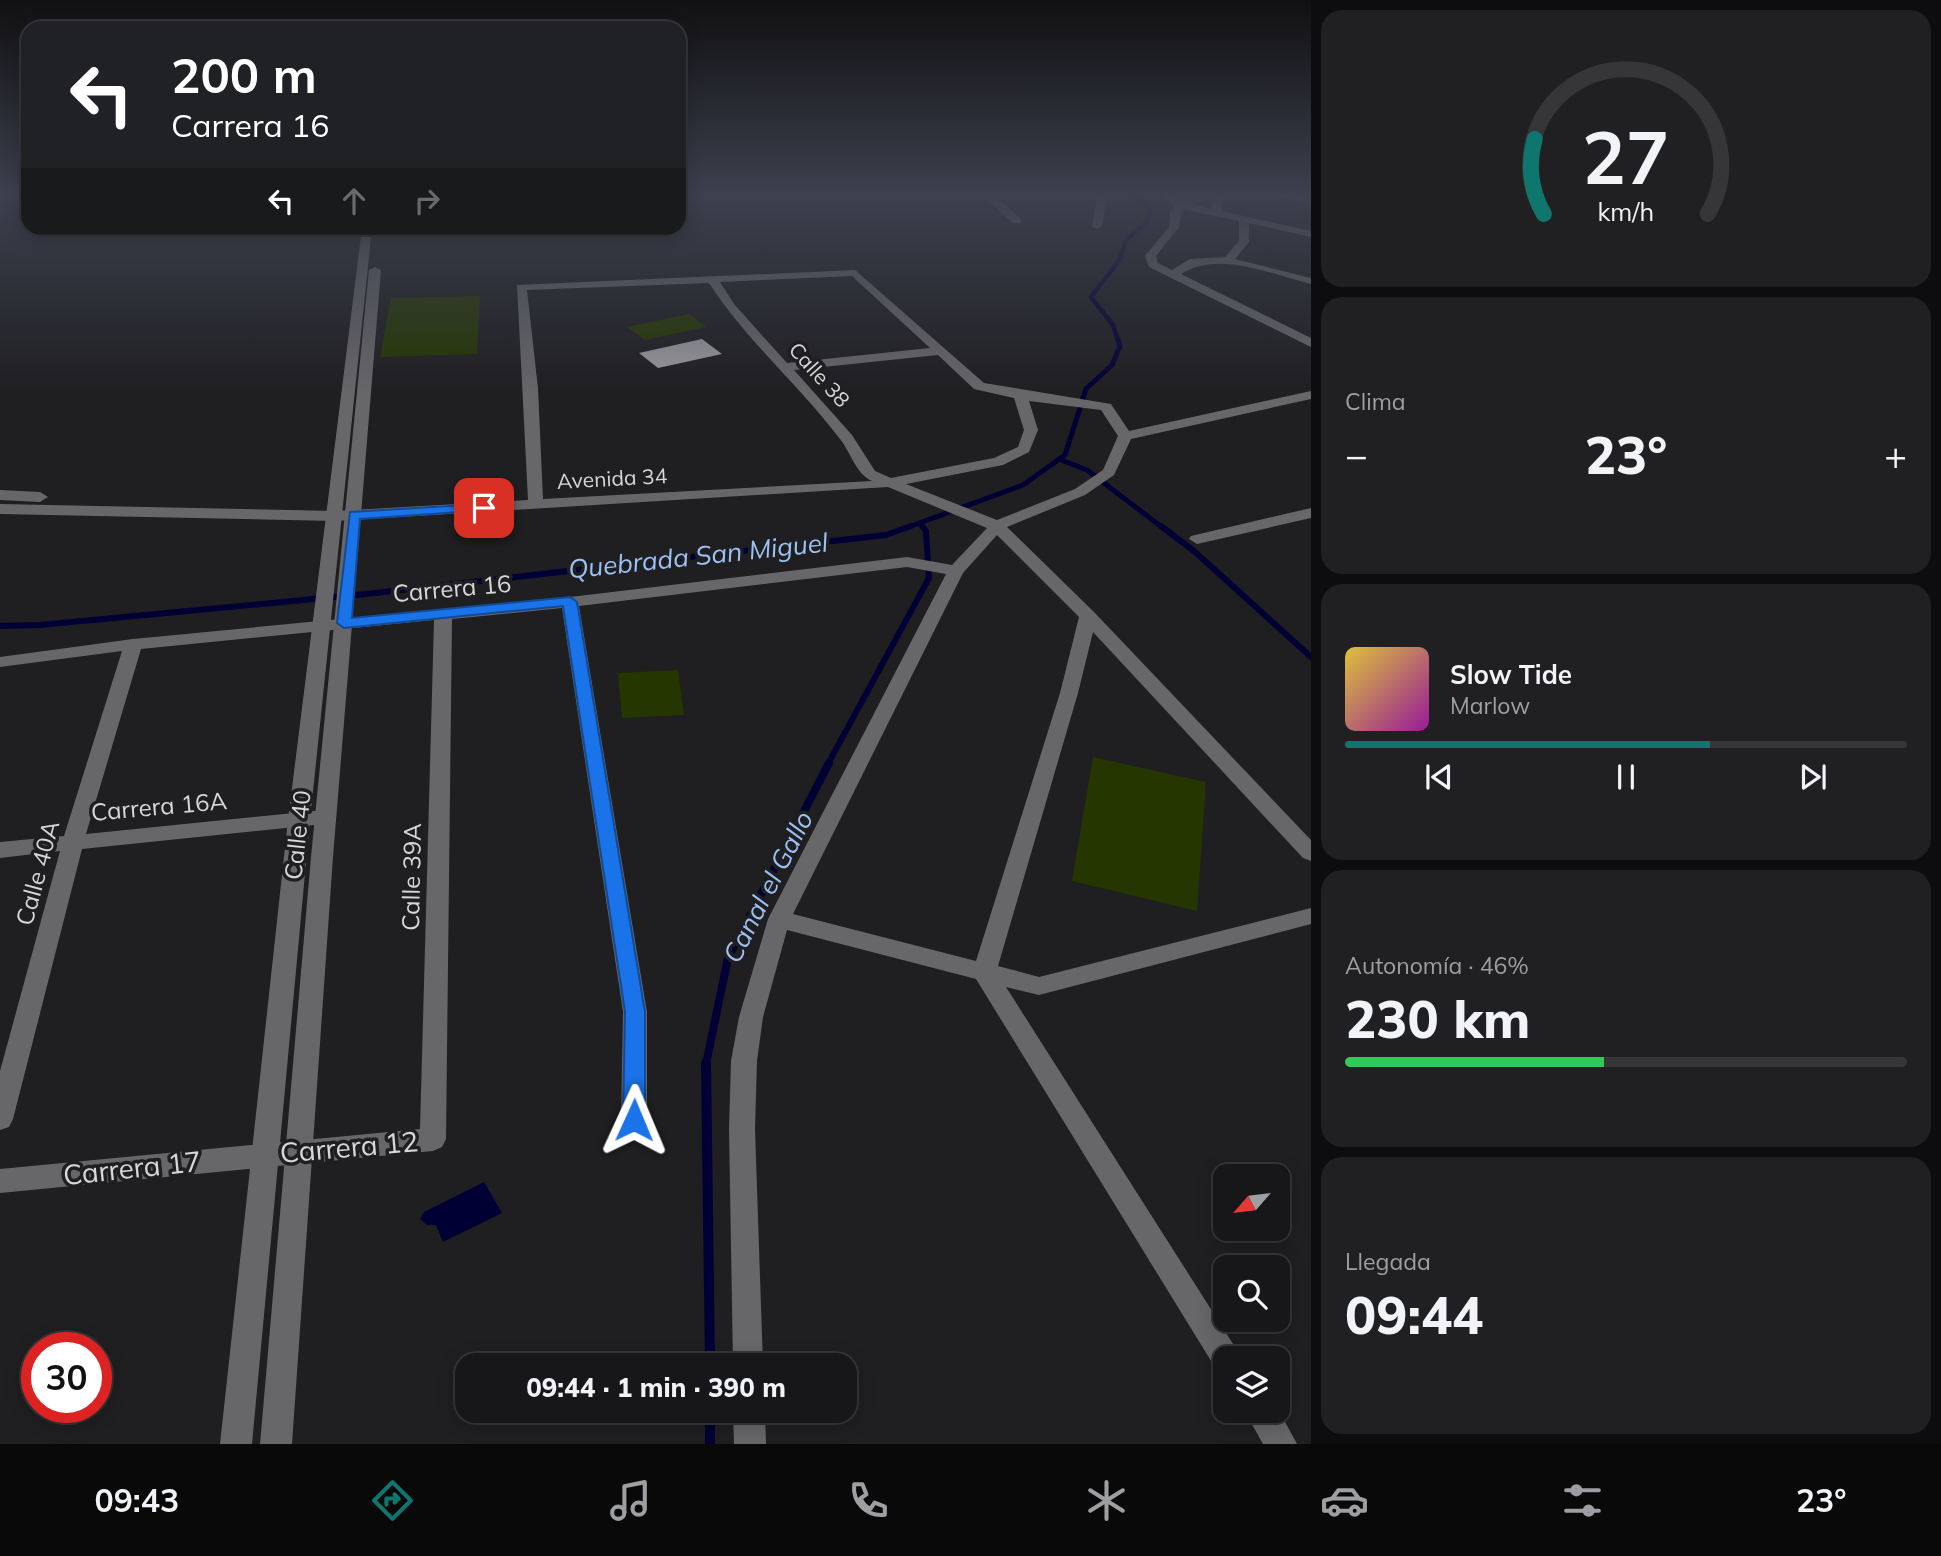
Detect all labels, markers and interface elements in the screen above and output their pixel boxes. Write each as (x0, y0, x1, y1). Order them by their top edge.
text: 200 m (171, 44, 317, 105)
icon: left (56, 49, 147, 140)
text: Carrera 16 (171, 105, 329, 145)
text: 27 (1582, 112, 1670, 203)
icon: left (262, 182, 300, 220)
icon: ahead (335, 182, 373, 220)
icon: right (408, 182, 446, 220)
text: km/h (1598, 196, 1654, 227)
street label: Calle 38 (784, 336, 856, 412)
text: Clima (1345, 387, 1406, 416)
text: 23° (1585, 422, 1667, 487)
text: − (1345, 431, 1368, 479)
text: + (1884, 431, 1907, 479)
street label: Avenida 34 (556, 462, 668, 494)
pin (454, 478, 514, 538)
icon: arrive (465, 489, 503, 527)
water label: Quebrada San Miguel (566, 525, 830, 586)
street label: Carrera 16 (391, 568, 512, 608)
text: Slow Tide (1450, 658, 1572, 691)
text: Marlow (1450, 691, 1530, 720)
icon: previous (1420, 758, 1458, 796)
icon: pause (1607, 758, 1645, 796)
icon: next (1794, 758, 1832, 796)
street label: Carrera 16A (90, 785, 229, 827)
street label: Calle 40 (277, 789, 317, 881)
water label: Canal el Gallo (715, 805, 820, 968)
street label: Calle 40A (9, 817, 66, 929)
street label: Calle 39A (395, 823, 427, 931)
text: Autonomía · 46% (1345, 951, 1529, 980)
text: 230 km (1345, 986, 1530, 1051)
position arrow (597, 1083, 671, 1157)
street label: Carrera 12 (278, 1123, 420, 1170)
street label: Carrera 17 (61, 1143, 203, 1192)
north arrow (1213, 1164, 1290, 1241)
map controls (1213, 1164, 1290, 1423)
text: Llegada (1345, 1247, 1431, 1276)
button: search (1213, 1255, 1290, 1332)
text: 09:44 (1345, 1282, 1483, 1347)
speed limit sign: 30 (21, 1332, 112, 1423)
button: layers (1213, 1346, 1290, 1423)
text: 09:44 · 1 min · 390 m (526, 1371, 786, 1404)
icon: directions (368, 1476, 417, 1525)
icon: music (606, 1476, 655, 1525)
icon: phone (844, 1476, 893, 1525)
icon: climate (1082, 1476, 1131, 1525)
icon: car (1320, 1476, 1369, 1525)
icon: filters (1558, 1476, 1607, 1525)
text: 09:43 (94, 1480, 179, 1520)
text: 23° (1796, 1480, 1846, 1520)

